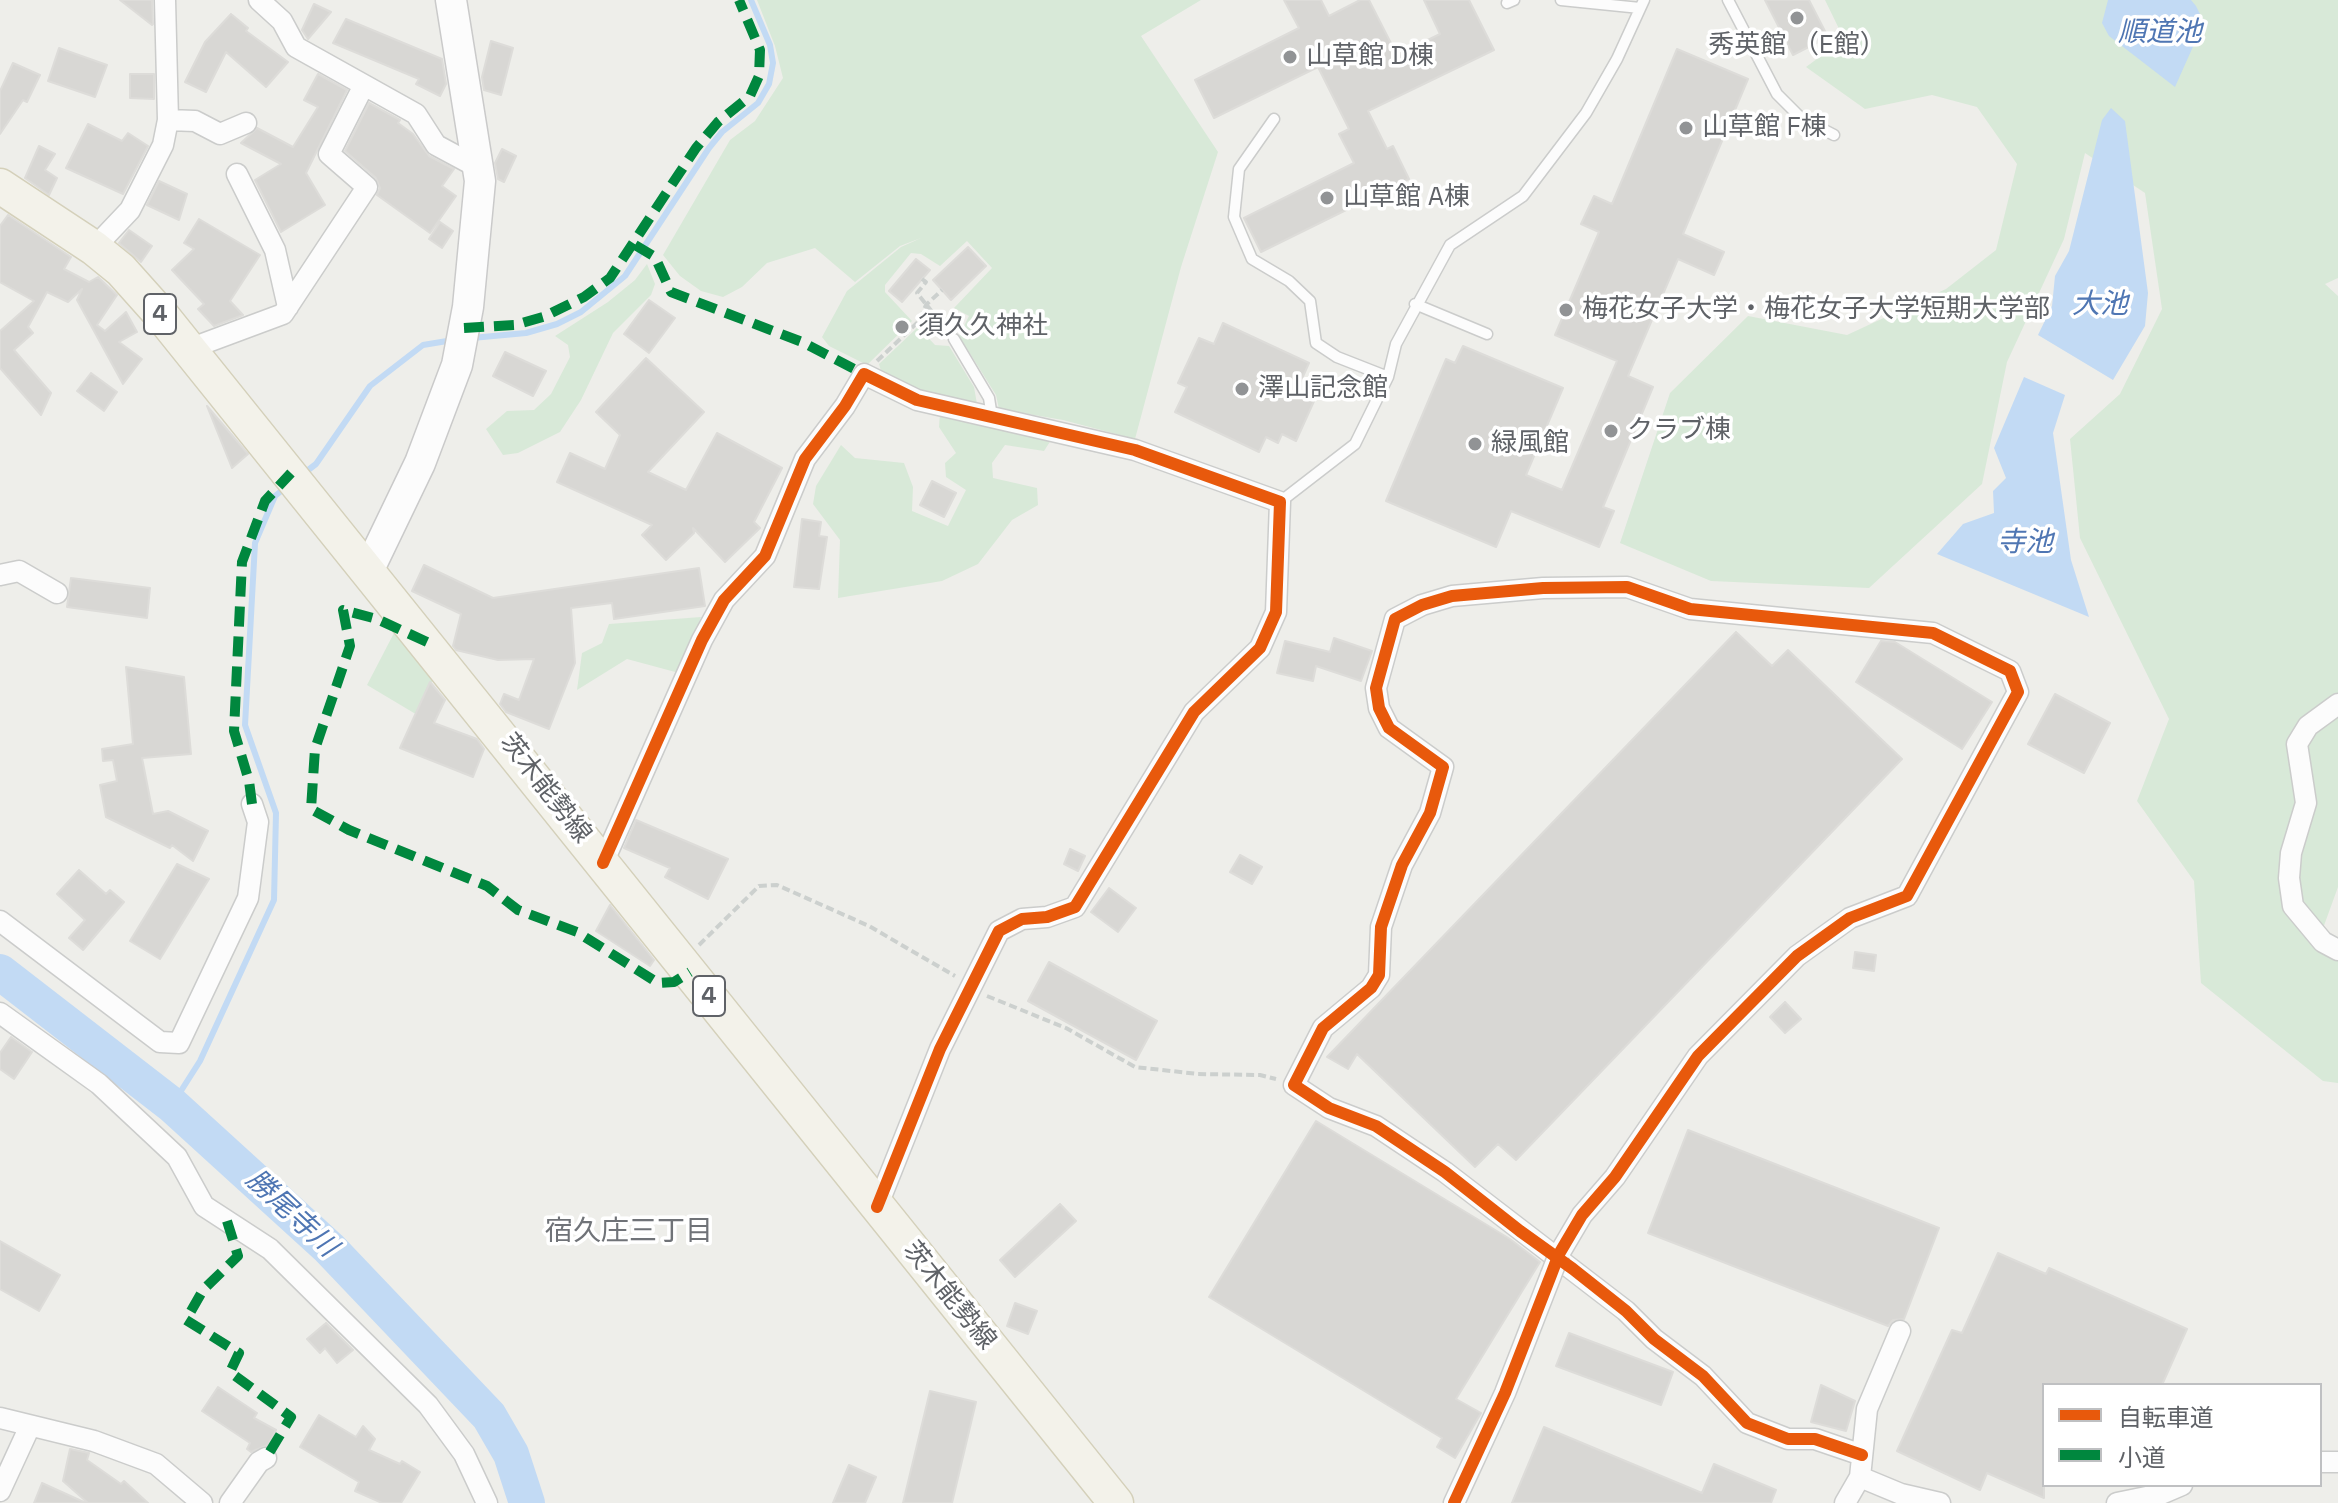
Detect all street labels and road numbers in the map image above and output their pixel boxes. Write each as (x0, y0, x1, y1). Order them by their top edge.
road number: 4 (144, 294, 176, 334)
street label: 茨木能勢線 (493, 728, 597, 850)
road number: 4 (693, 976, 725, 1016)
street label: 茨木能勢線 (896, 1236, 1002, 1356)

